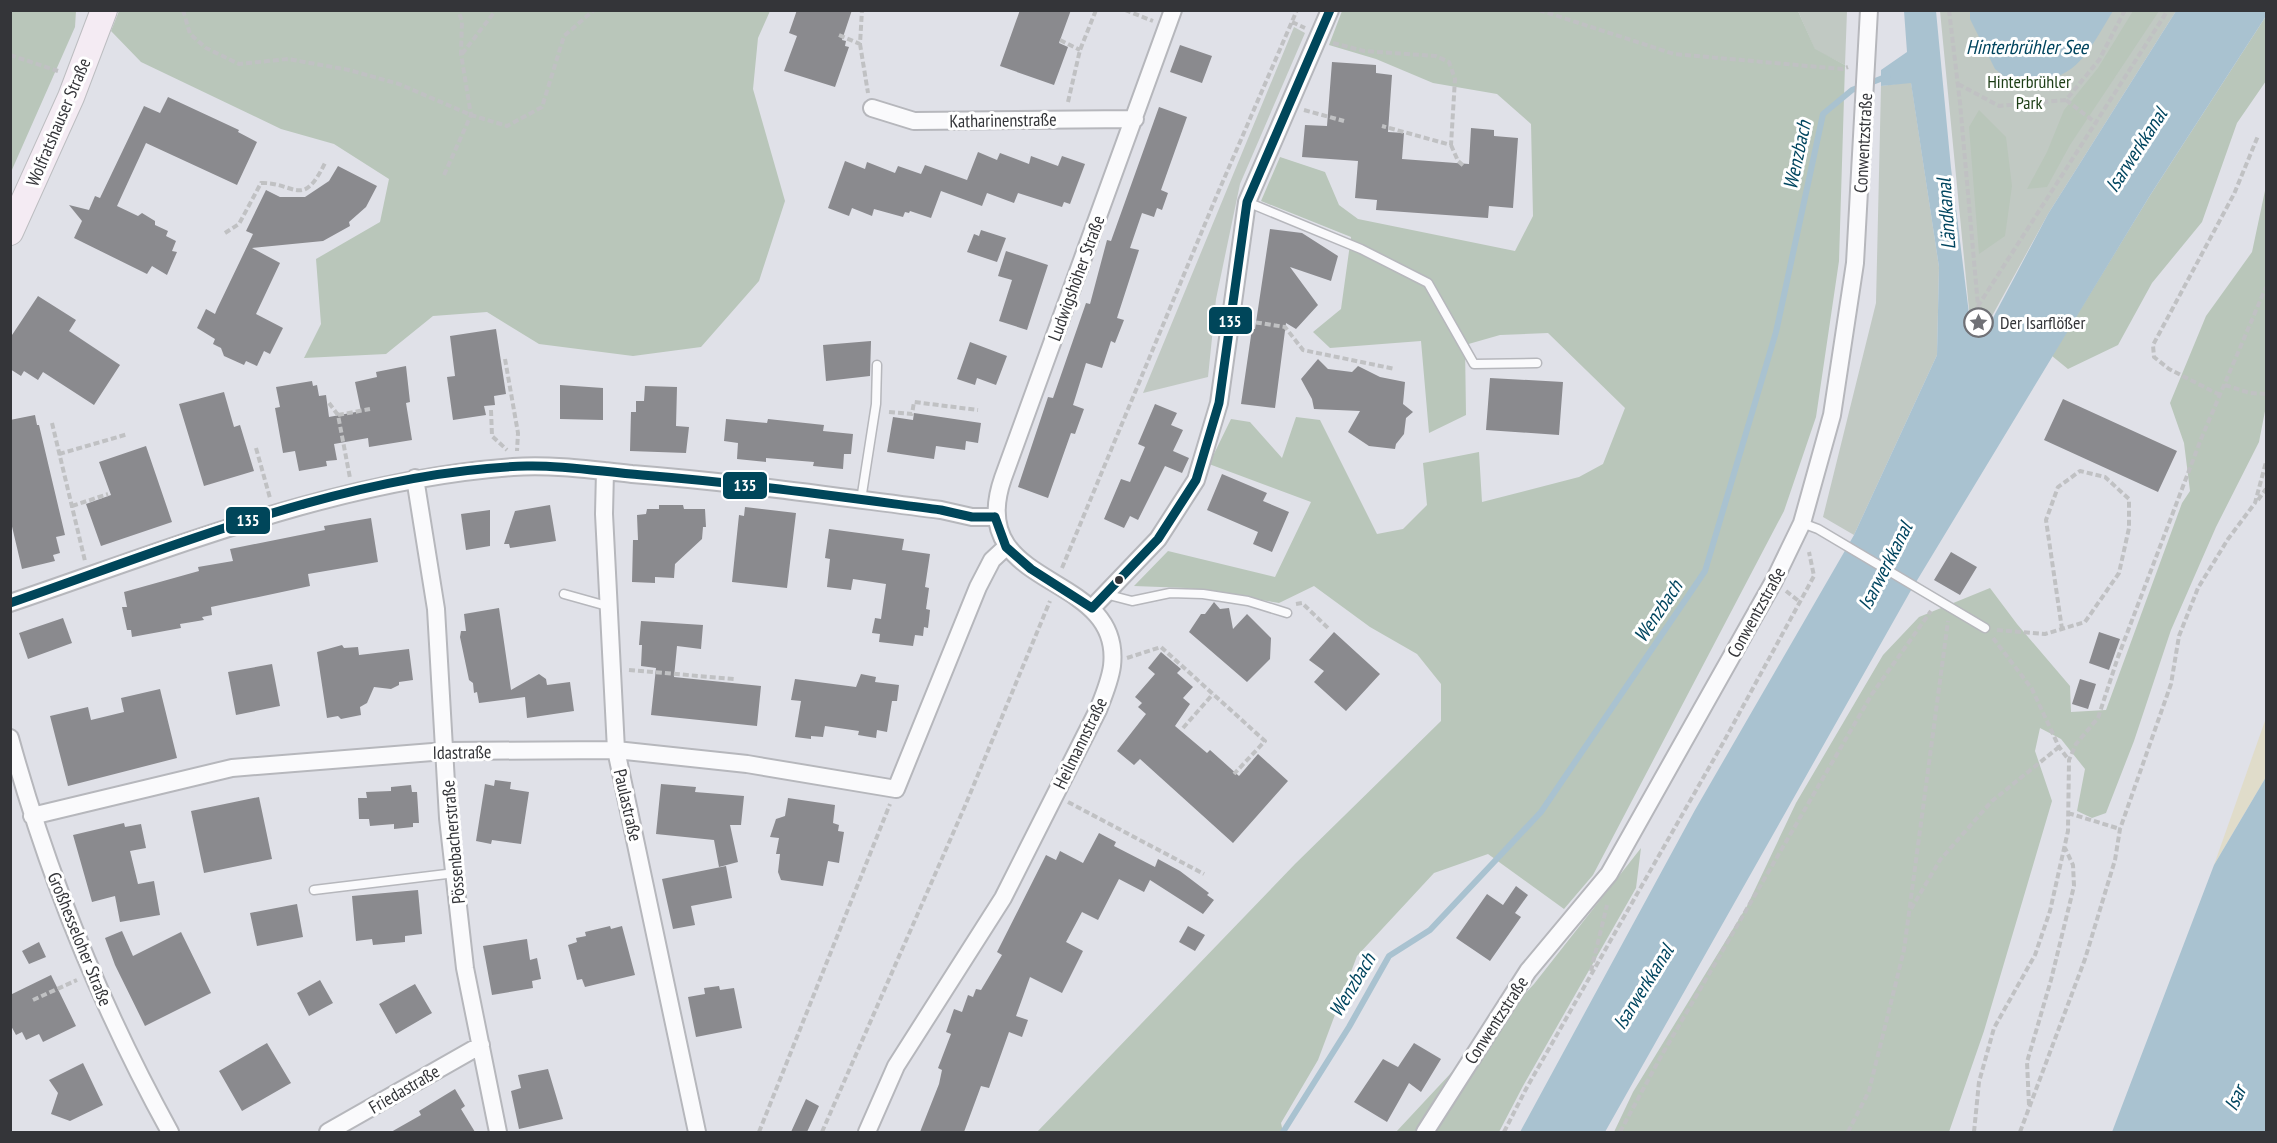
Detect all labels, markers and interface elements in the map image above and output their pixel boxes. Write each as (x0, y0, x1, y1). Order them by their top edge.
water label: Hinterbrühler See (1966, 34, 2090, 60)
street label: Wolfratshauser Straße (21, 54, 95, 190)
park label: Hinterbrühler Park (1987, 70, 2071, 114)
street label: Conwentzstraße (1849, 92, 1877, 194)
water label: Isarwerkkanal (2099, 101, 2174, 197)
street label: Katharinenstraße (949, 108, 1057, 132)
water label: Wenzbach (1777, 117, 1817, 192)
water label: Ländkanal (1930, 175, 1961, 250)
street label: Ludwigshöher Straße (1043, 212, 1109, 344)
line badge: 135 (1208, 306, 1253, 335)
place icon: Der Isarflößer (1963, 306, 1995, 338)
text: 135 (1219, 311, 1241, 331)
place label: Der Isarflößer (2000, 311, 2085, 334)
line badge: 135 (722, 471, 768, 500)
text: 135 (734, 475, 756, 495)
line badge: 135 (225, 506, 271, 535)
text: 135 (237, 510, 259, 530)
water label: Isarwerkkanal (1852, 516, 1919, 614)
street label: Conwentzstraße (1722, 563, 1790, 661)
unlabelled marker (1113, 574, 1125, 586)
water label: Wenzbach (1628, 574, 1689, 647)
street label: Heilmannstraße (1048, 693, 1112, 793)
street label: Idastraße (433, 740, 491, 764)
street label: Paulastraße (609, 767, 647, 843)
street label: Pössenbacherstraße (436, 779, 470, 905)
street label: Großhesseloher Straße (43, 869, 117, 1009)
water label: Isarwerkkanal (1607, 938, 1680, 1034)
water label: Wenzbach (1323, 947, 1382, 1022)
street label: Conwentzstraße (1459, 972, 1533, 1068)
street label: Friedastraße (364, 1060, 444, 1118)
water label: Isar (2218, 1079, 2253, 1115)

